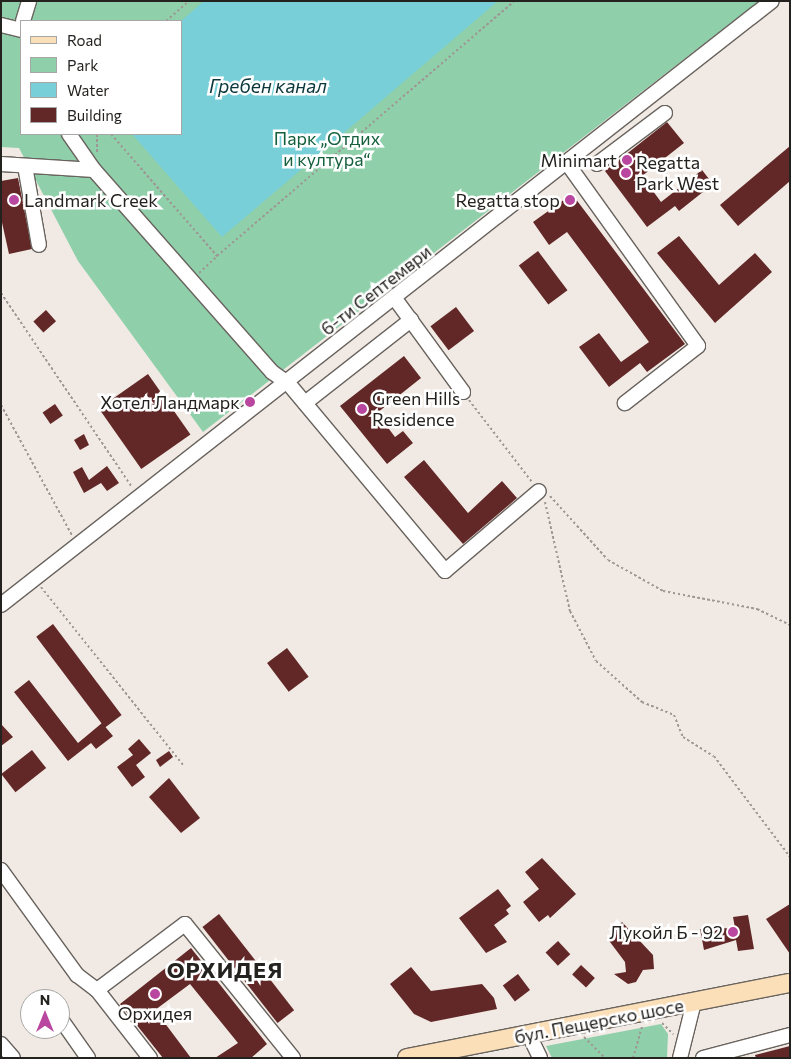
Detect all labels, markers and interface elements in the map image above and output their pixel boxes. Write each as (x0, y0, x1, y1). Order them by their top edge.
legend (20, 20, 182, 135)
text: Road (67, 31, 102, 49)
text: Park (67, 56, 98, 74)
water label: Гребен канал (209, 75, 327, 97)
text: Water (67, 81, 109, 99)
text: Building (67, 106, 122, 124)
park label: Парк „Отдих и култура“ (274, 128, 380, 170)
place label: Minimart (541, 149, 617, 171)
place label: Regatta Park West (636, 152, 719, 194)
marker: Minimart (621, 154, 633, 166)
marker: Regatta Park West (620, 167, 632, 179)
place label: Landmark Creek (24, 189, 158, 211)
place label: Regatta stop (456, 189, 560, 211)
marker: Landmark Creek (8, 194, 20, 206)
marker: Regatta stop (564, 194, 576, 206)
street label: 6-ти Септември (317, 240, 435, 340)
place label: Green Hills Residence (372, 388, 460, 430)
place label: Хотел Ландмарк (100, 391, 240, 413)
marker: Хотел Ландмарк (244, 396, 256, 408)
marker: Green Hills Residence (356, 403, 368, 415)
place label: Лукойл Б - 92 (609, 921, 723, 943)
marker: Лукойл Б - 92 (727, 926, 739, 938)
district label: ОРХИДЕЯ (166, 957, 284, 983)
marker: Орхидея (149, 988, 161, 1000)
north arrow (20, 989, 70, 1039)
text: N (40, 991, 50, 1008)
street label: бул. Пещерско шосе (513, 994, 685, 1048)
place label: Орхидея (118, 1002, 192, 1024)

